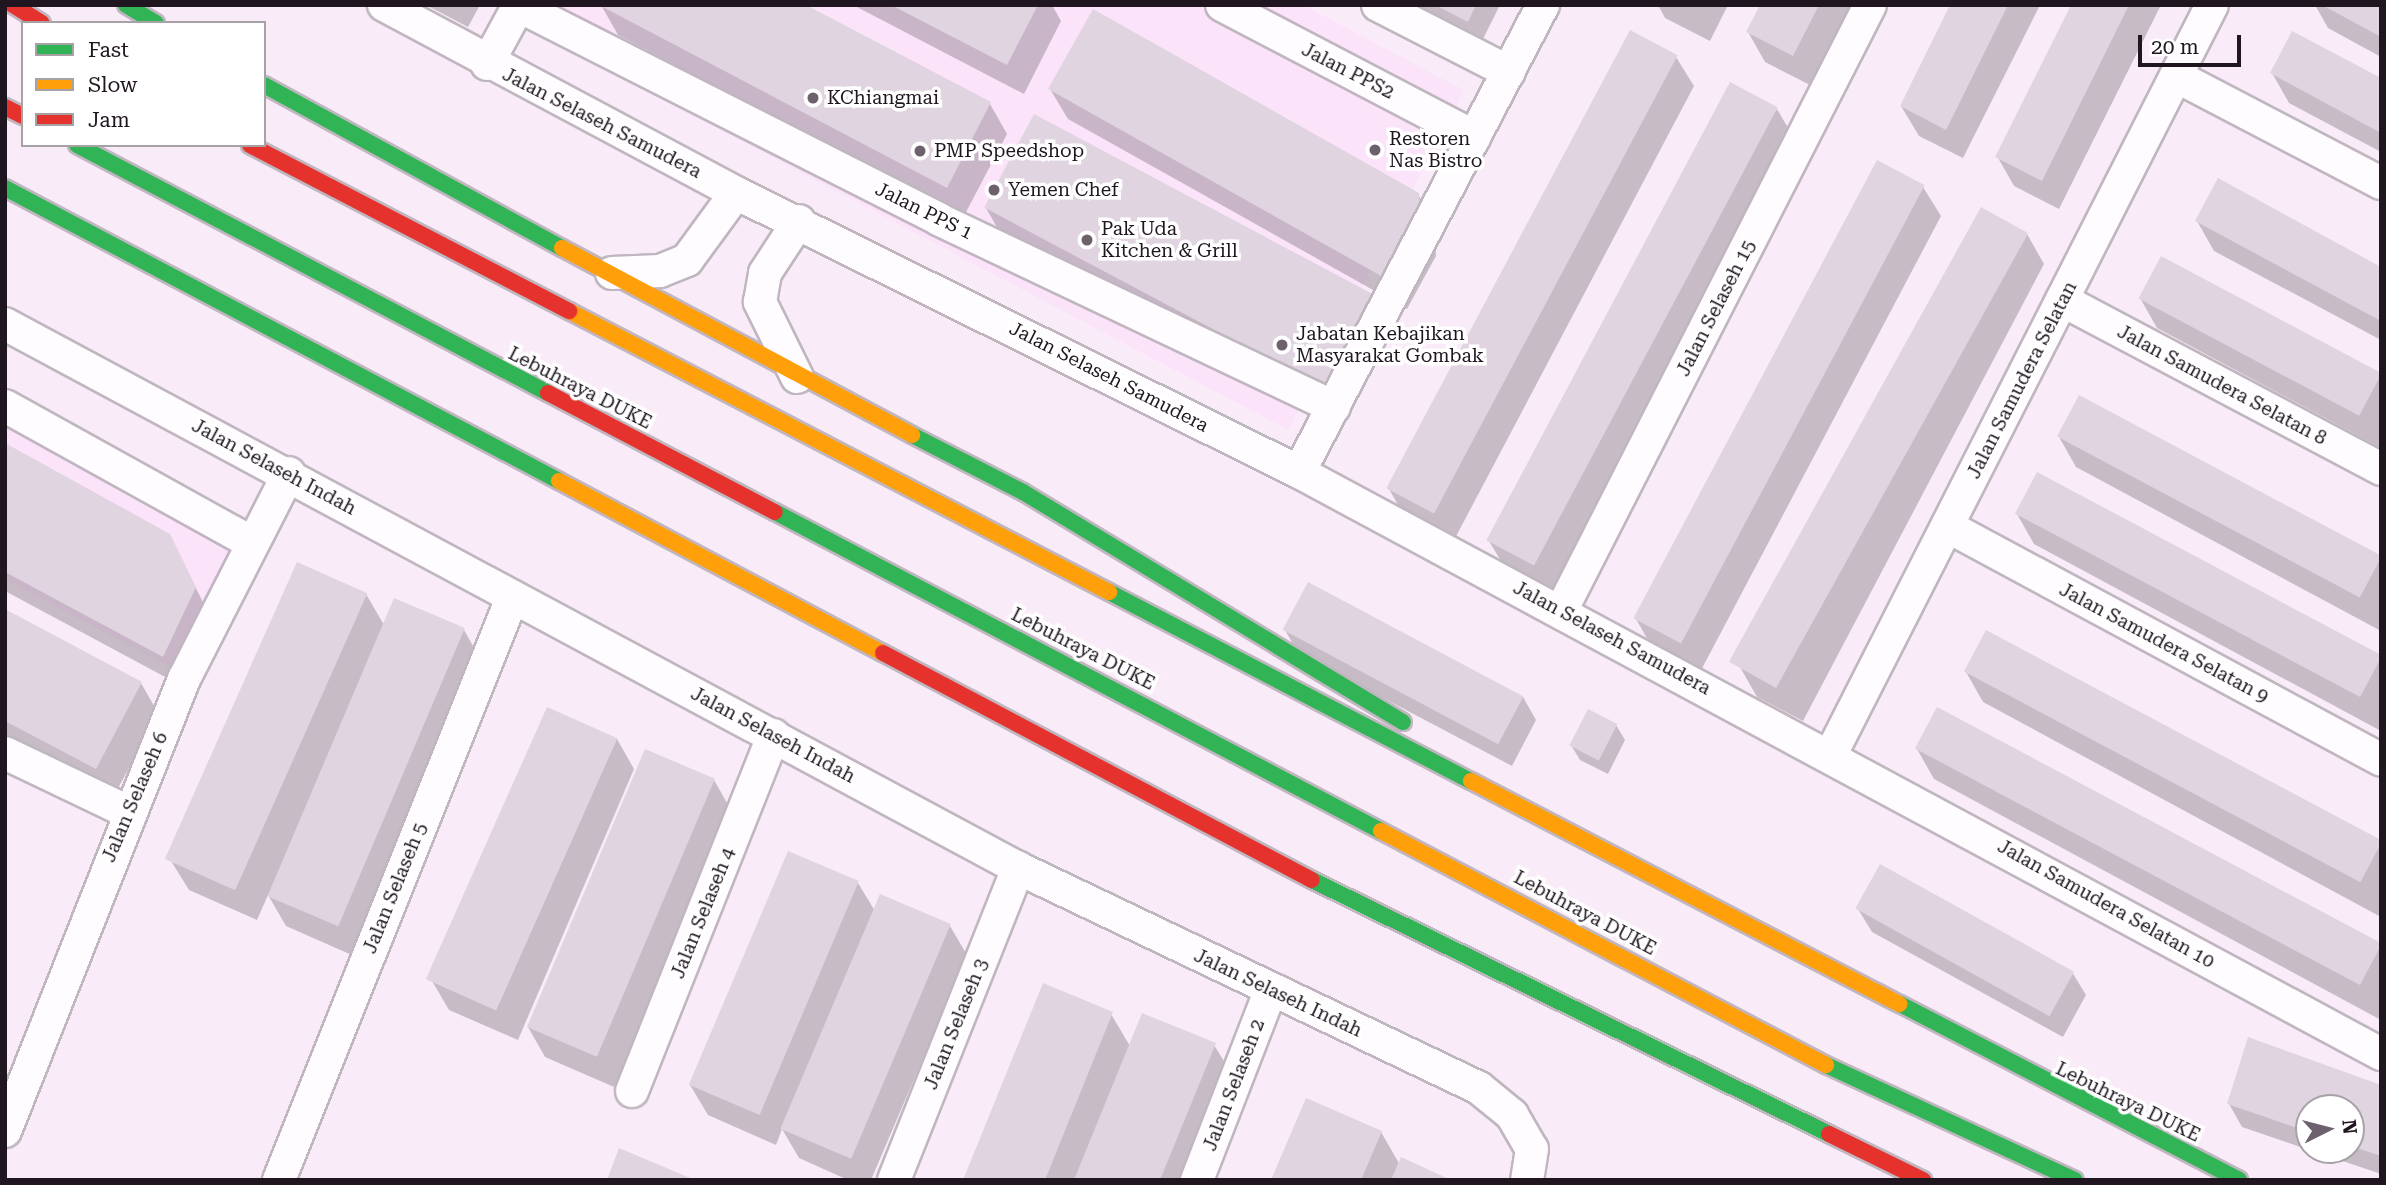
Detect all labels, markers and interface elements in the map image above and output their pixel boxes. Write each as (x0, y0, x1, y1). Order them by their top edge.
legend (21, 21, 266, 147)
scale bar (2141, 21, 2244, 65)
text: 20 m (2151, 35, 2199, 59)
text: Fast (88, 38, 129, 62)
street label: Jalan PPS2 (1298, 38, 1398, 104)
street label: Jalan Selaseh Samudera (499, 63, 705, 183)
text: Slow (88, 73, 137, 97)
place label: KChiangmai (827, 87, 939, 109)
marker: KChiangmai (805, 90, 821, 106)
text: Jam (88, 108, 130, 132)
place label: Restoren Nas Bistro (1389, 128, 1482, 172)
place label: PMP Speedshop (934, 140, 1084, 162)
marker: Restoren Nas Bistro (1367, 142, 1383, 158)
marker: PMP Speedshop (912, 143, 928, 159)
street label: Jalan PPS 1 (872, 178, 976, 244)
place label: Yemen Chef (1008, 179, 1118, 201)
marker: Yemen Chef (986, 182, 1002, 198)
place label: Pak Uda Kitchen & Grill (1101, 218, 1238, 262)
marker: Pak Uda Kitchen & Grill (1079, 232, 1095, 248)
street label: Jalan Selaseh 15 (1672, 236, 1760, 380)
street label: Jalan Samudera Selatan (1962, 278, 2082, 482)
street label: Jalan Selaseh Samudera (1006, 317, 1212, 437)
street label: Jalan Samudera Selatan 8 (2113, 320, 2331, 450)
place label: Jabatan Kebajikan Masyarakat Gombak (1296, 323, 1484, 367)
marker: Jabatan Kebajikan Masyarakat Gombak (1274, 337, 1290, 353)
street label: Lebuhraya DUKE (505, 342, 655, 434)
street label: Jalan Selaseh Indah (188, 414, 360, 520)
street label: Jalan Selaseh Samudera (1509, 576, 1715, 700)
street label: Jalan Samudera Selatan 9 (2055, 578, 2273, 708)
street label: Lebuhraya DUKE (1008, 603, 1158, 695)
street label: Jalan Selaseh Indah (687, 682, 859, 788)
street label: Jalan Selaseh 6 (97, 728, 173, 866)
street label: Jalan Selaseh 5 (358, 819, 432, 957)
street label: Jalan Samudera Selatan 10 (1994, 835, 2218, 973)
street label: Jalan Selaseh 4 (666, 844, 740, 982)
street label: Lebuhraya DUKE (1510, 866, 1660, 960)
street label: Jalan Selaseh Indah (1190, 944, 1366, 1042)
street label: Jalan Selaseh 3 (919, 955, 993, 1093)
street label: Jalan Selaseh 2 (1198, 1016, 1270, 1154)
street label: Lebuhraya DUKE (2052, 1057, 2204, 1147)
north arrow (2295, 1094, 2365, 1164)
text: N (2337, 1118, 2362, 1135)

